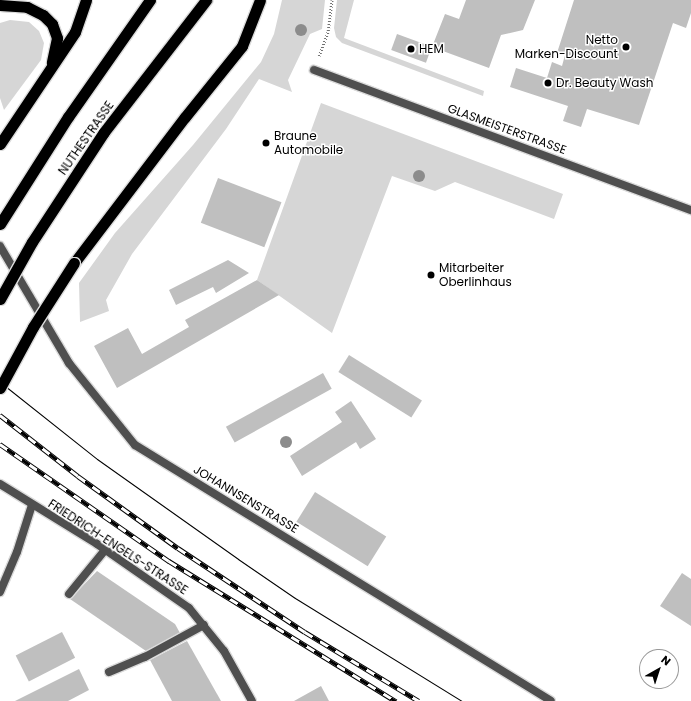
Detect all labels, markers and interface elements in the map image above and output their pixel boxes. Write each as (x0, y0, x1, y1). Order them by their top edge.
place label: Netto Marken-Discount (515, 33, 618, 61)
place label: HEM (419, 42, 444, 56)
marker: Netto Marken-Discount (621, 42, 631, 52)
marker: HEM (406, 44, 416, 54)
place label: Dr. Beauty Wash (556, 76, 653, 90)
marker: Dr. Beauty Wash (543, 78, 553, 88)
street label: NUTHESTRASSE (55, 98, 117, 178)
street label: GLASMEISTERSTRASSE (446, 101, 568, 157)
place label: Braune Automobile (274, 129, 343, 157)
marker: Braune Automobile (261, 138, 271, 148)
place label: Mitarbeiter Oberlinhaus (439, 261, 512, 289)
marker: Mitarbeiter Oberlinhaus (426, 270, 436, 280)
street label: JOHANNSENSTRASSE (191, 462, 301, 536)
street label: FRIEDRICH-ENGELS-STRASSE (46, 496, 190, 598)
north arrow (639, 649, 679, 689)
text: N (658, 652, 674, 669)

